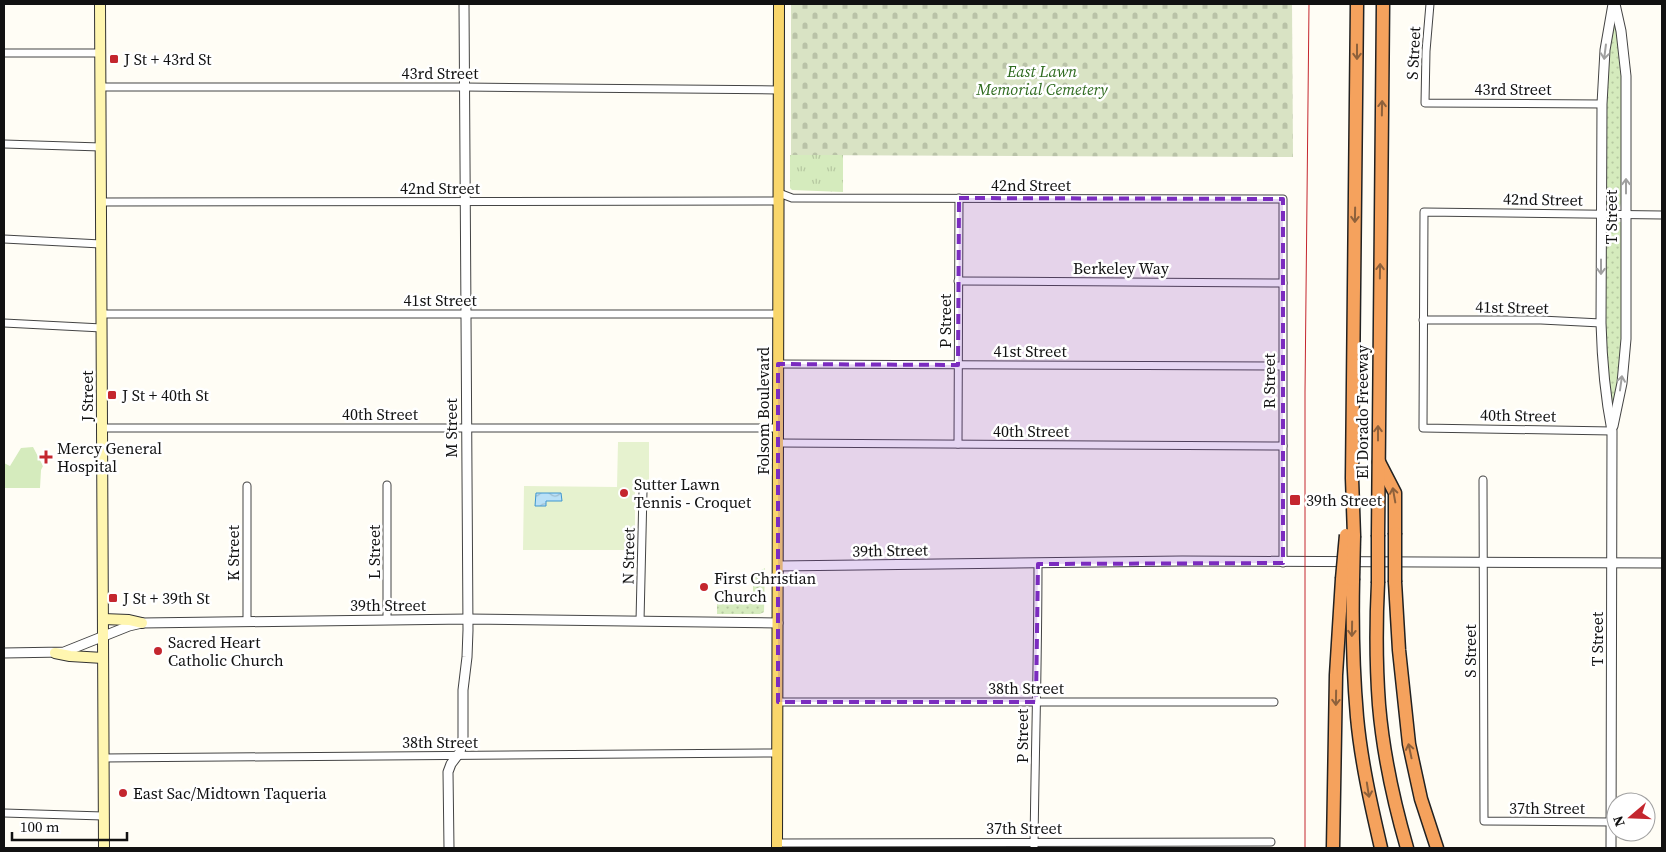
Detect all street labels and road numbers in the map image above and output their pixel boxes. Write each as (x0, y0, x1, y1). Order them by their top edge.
street label: S Street (1401, 25, 1425, 80)
street label: 43rd Street (402, 62, 479, 84)
street label: 43rd Street (1475, 78, 1552, 100)
street label: 42nd Street (991, 174, 1072, 196)
street label: 42nd Street (400, 177, 481, 199)
street label: 42nd Street (1503, 187, 1584, 211)
street label: T Street (1600, 189, 1622, 244)
street label: Berkeley Way (1073, 257, 1170, 279)
street label: 41st Street (403, 289, 477, 311)
street label: P Street (934, 293, 956, 348)
street label: 41st Street (1475, 295, 1550, 319)
street label: 41st Street (993, 340, 1067, 362)
street label: El Dorado Freeway (1351, 344, 1373, 479)
street label: Folsom Boulevard (752, 347, 774, 475)
street label: R Street (1258, 352, 1280, 409)
street label: J Street (76, 370, 98, 423)
street label: M Street (440, 397, 462, 458)
street label: 40th Street (342, 403, 419, 425)
street label: 40th Street (1480, 403, 1557, 427)
street label: 40th Street (993, 420, 1070, 442)
street label: K Street (222, 524, 244, 581)
street label: L Street (363, 524, 385, 579)
street label: N Street (617, 527, 640, 585)
street label: 39th Street (852, 538, 929, 562)
street label: 39th Street (350, 594, 427, 616)
street label: T Street (1586, 611, 1608, 666)
street label: S Street (1459, 624, 1481, 678)
street label: 38th Street (988, 677, 1065, 699)
street label: P Street (1011, 708, 1033, 763)
street label: 38th Street (402, 731, 479, 753)
street label: 37th Street (1509, 797, 1586, 819)
street label: 37th Street (986, 817, 1063, 839)

